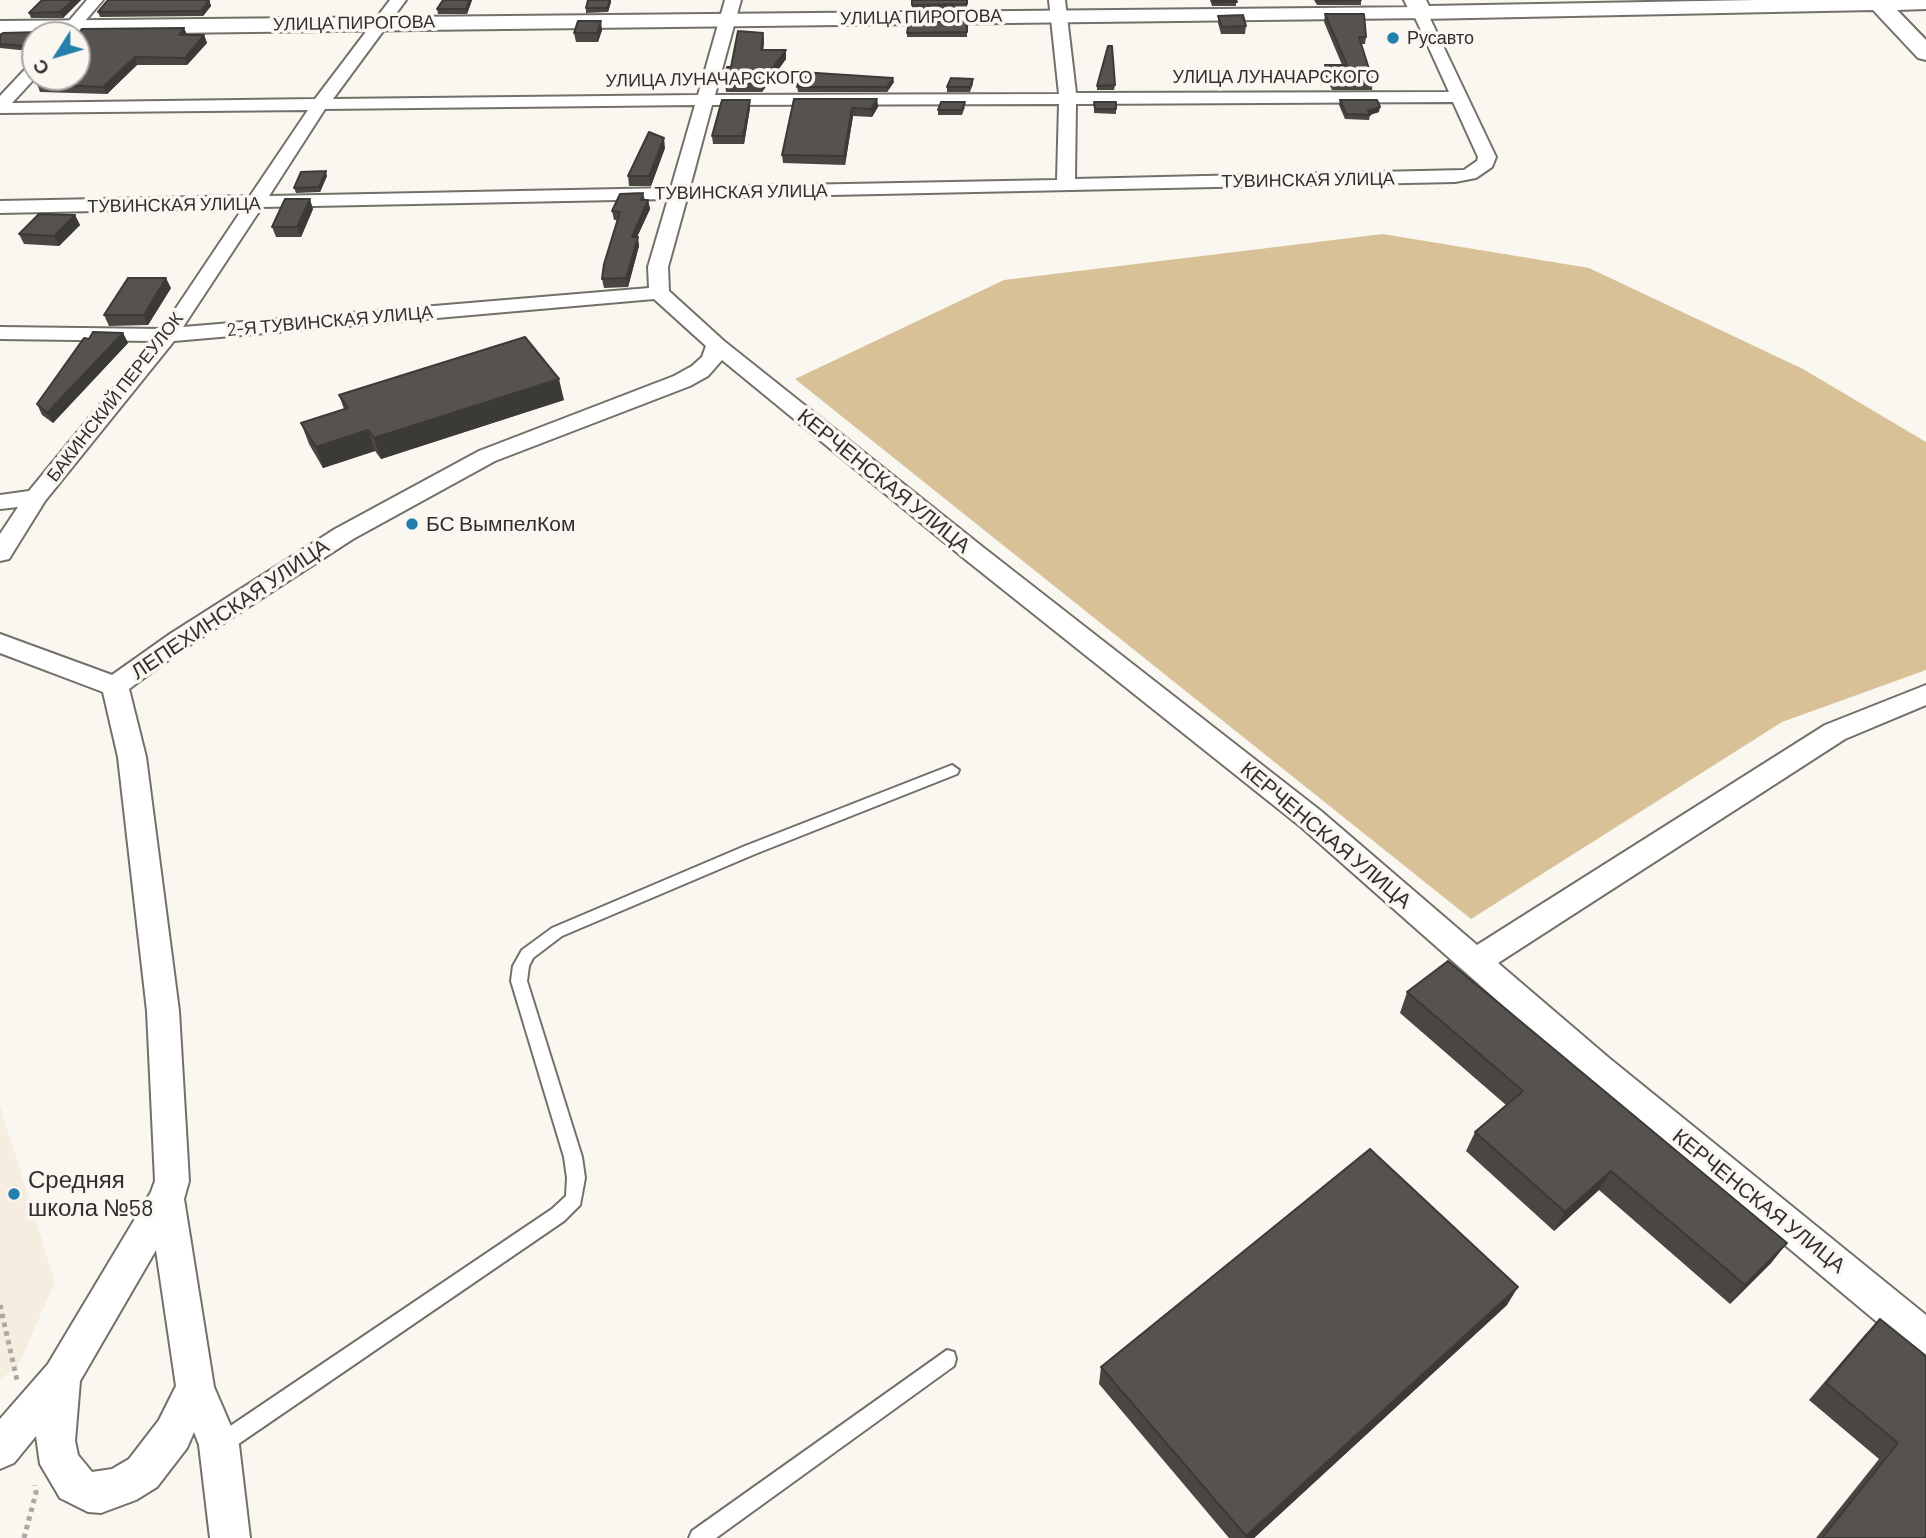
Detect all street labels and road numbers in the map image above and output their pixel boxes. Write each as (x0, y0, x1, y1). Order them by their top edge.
street label: УЛИЦА ПИРОГОВА (840, 5, 1002, 29)
street label: УЛИЦА ПИРОГОВА (273, 11, 435, 35)
street label: УЛИЦА ЛУНАЧАРСКОГО (605, 66, 813, 92)
street label: УЛИЦА ЛУНАЧАРСКОГО (1172, 66, 1380, 88)
street label: ТУВИНСКАЯ УЛИЦА (1221, 168, 1395, 192)
street label: ТУВИНСКАЯ УЛИЦА (654, 180, 828, 204)
street label: ТУВИНСКАЯ УЛИЦА (87, 193, 261, 217)
street label: 2-Я ТУВИНСКАЯ УЛИЦА (226, 301, 434, 341)
street label: БАКИНСКИЙ ПЕРЕУЛОК (42, 308, 188, 486)
street label: КЕРЧЕНСКАЯ УЛИЦА (792, 403, 976, 559)
street label: ЛЕПЕХИНСКАЯ УЛИЦА (126, 533, 334, 685)
street label: КЕРЧЕНСКАЯ УЛИЦА (1235, 756, 1417, 914)
street label: КЕРЧЕНСКАЯ УЛИЦА (1667, 1123, 1851, 1279)

